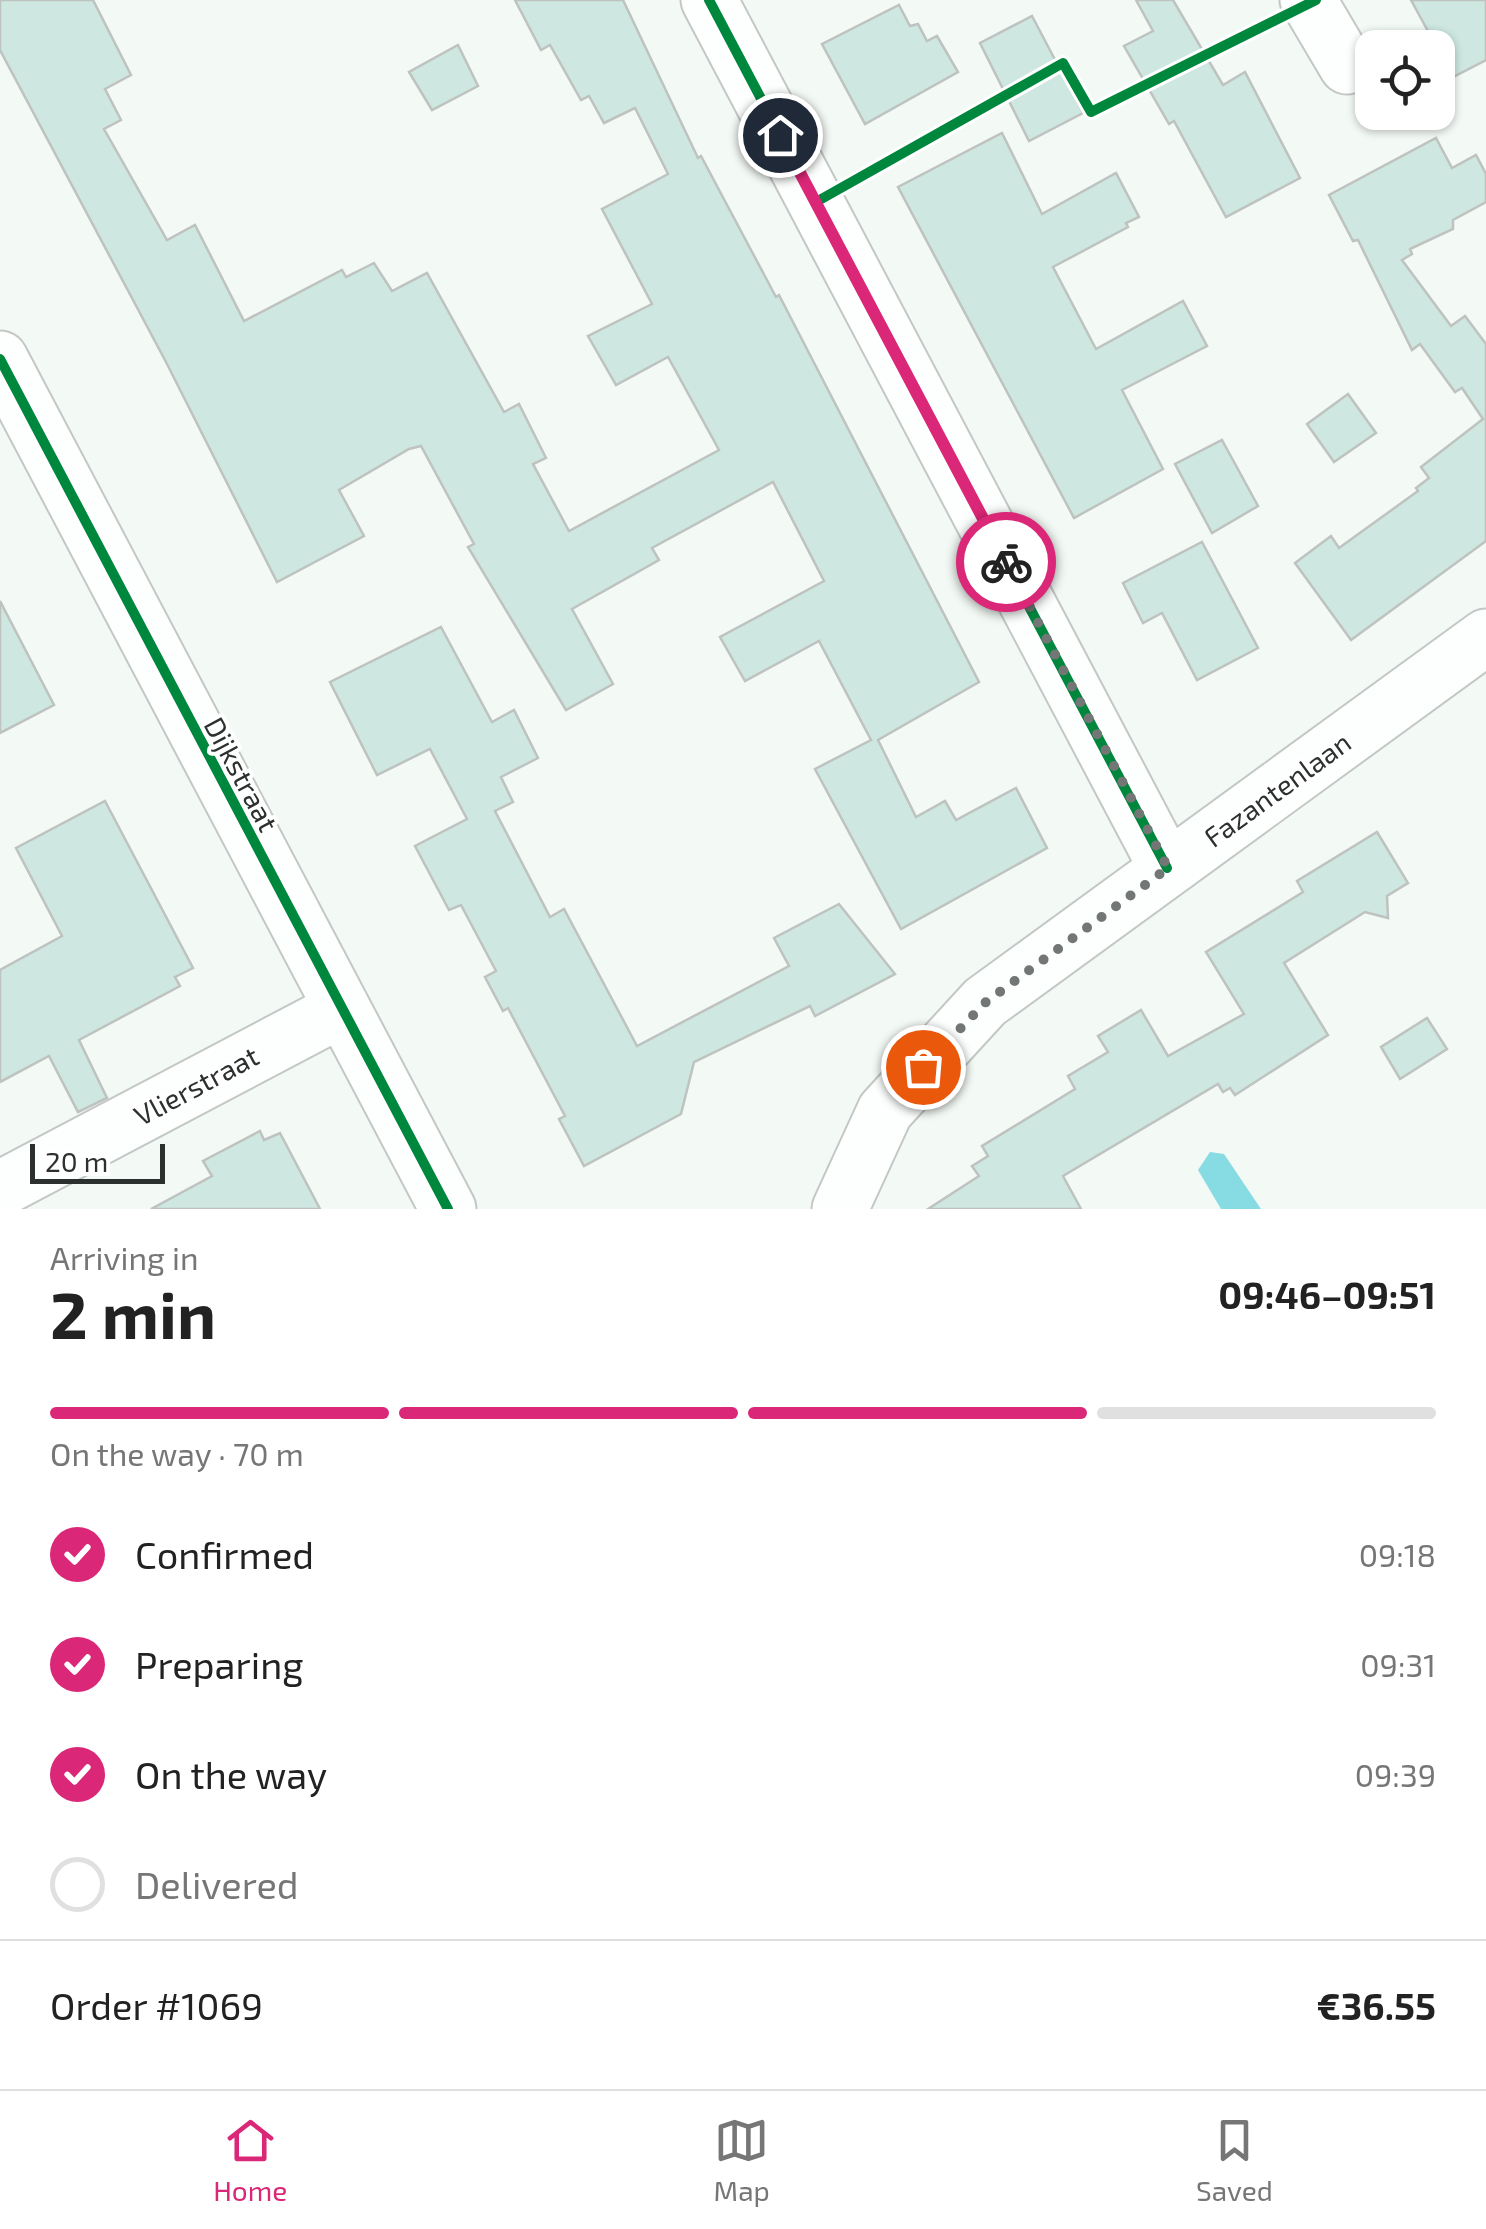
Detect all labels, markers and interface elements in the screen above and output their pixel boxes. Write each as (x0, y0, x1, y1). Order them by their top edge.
map controls (1355, 30, 1455, 130)
button: locate (1355, 30, 1455, 130)
pin (738, 93, 823, 178)
icon: home (753, 108, 808, 163)
courier (956, 512, 1056, 612)
icon: bike (979, 535, 1034, 590)
street label: Dijkstraat (198, 711, 286, 837)
street label: Fazantenlaan (1197, 724, 1357, 854)
pin (881, 1025, 966, 1110)
street label: Vlierstraat (128, 1038, 264, 1132)
icon: bag (896, 1040, 951, 1095)
scale bar (30, 1139, 165, 1184)
text: 20 m (45, 1144, 108, 1178)
text: Arriving in (50, 1238, 199, 1276)
text: 09:46–09:51 (1218, 1271, 1436, 1317)
text: 2 min (50, 1274, 216, 1352)
text: On the way · 70 m (50, 1434, 304, 1472)
icon: check (50, 1527, 105, 1582)
text: Confirmed (135, 1531, 314, 1577)
text: 09:18 (1359, 1535, 1436, 1573)
icon: check (50, 1637, 105, 1692)
text: Preparing (135, 1641, 303, 1687)
text: 09:31 (1360, 1645, 1436, 1683)
icon: check (50, 1747, 105, 1802)
text: On the way (135, 1751, 327, 1797)
text: 09:39 (1355, 1755, 1436, 1793)
text: Delivered (135, 1861, 299, 1907)
text: Order #1069 (50, 1982, 263, 2028)
text: €36.55 (1316, 1982, 1436, 2028)
tab: Home (213, 2113, 287, 2207)
tab: Map (714, 2113, 770, 2207)
tab: Saved (1196, 2113, 1273, 2207)

